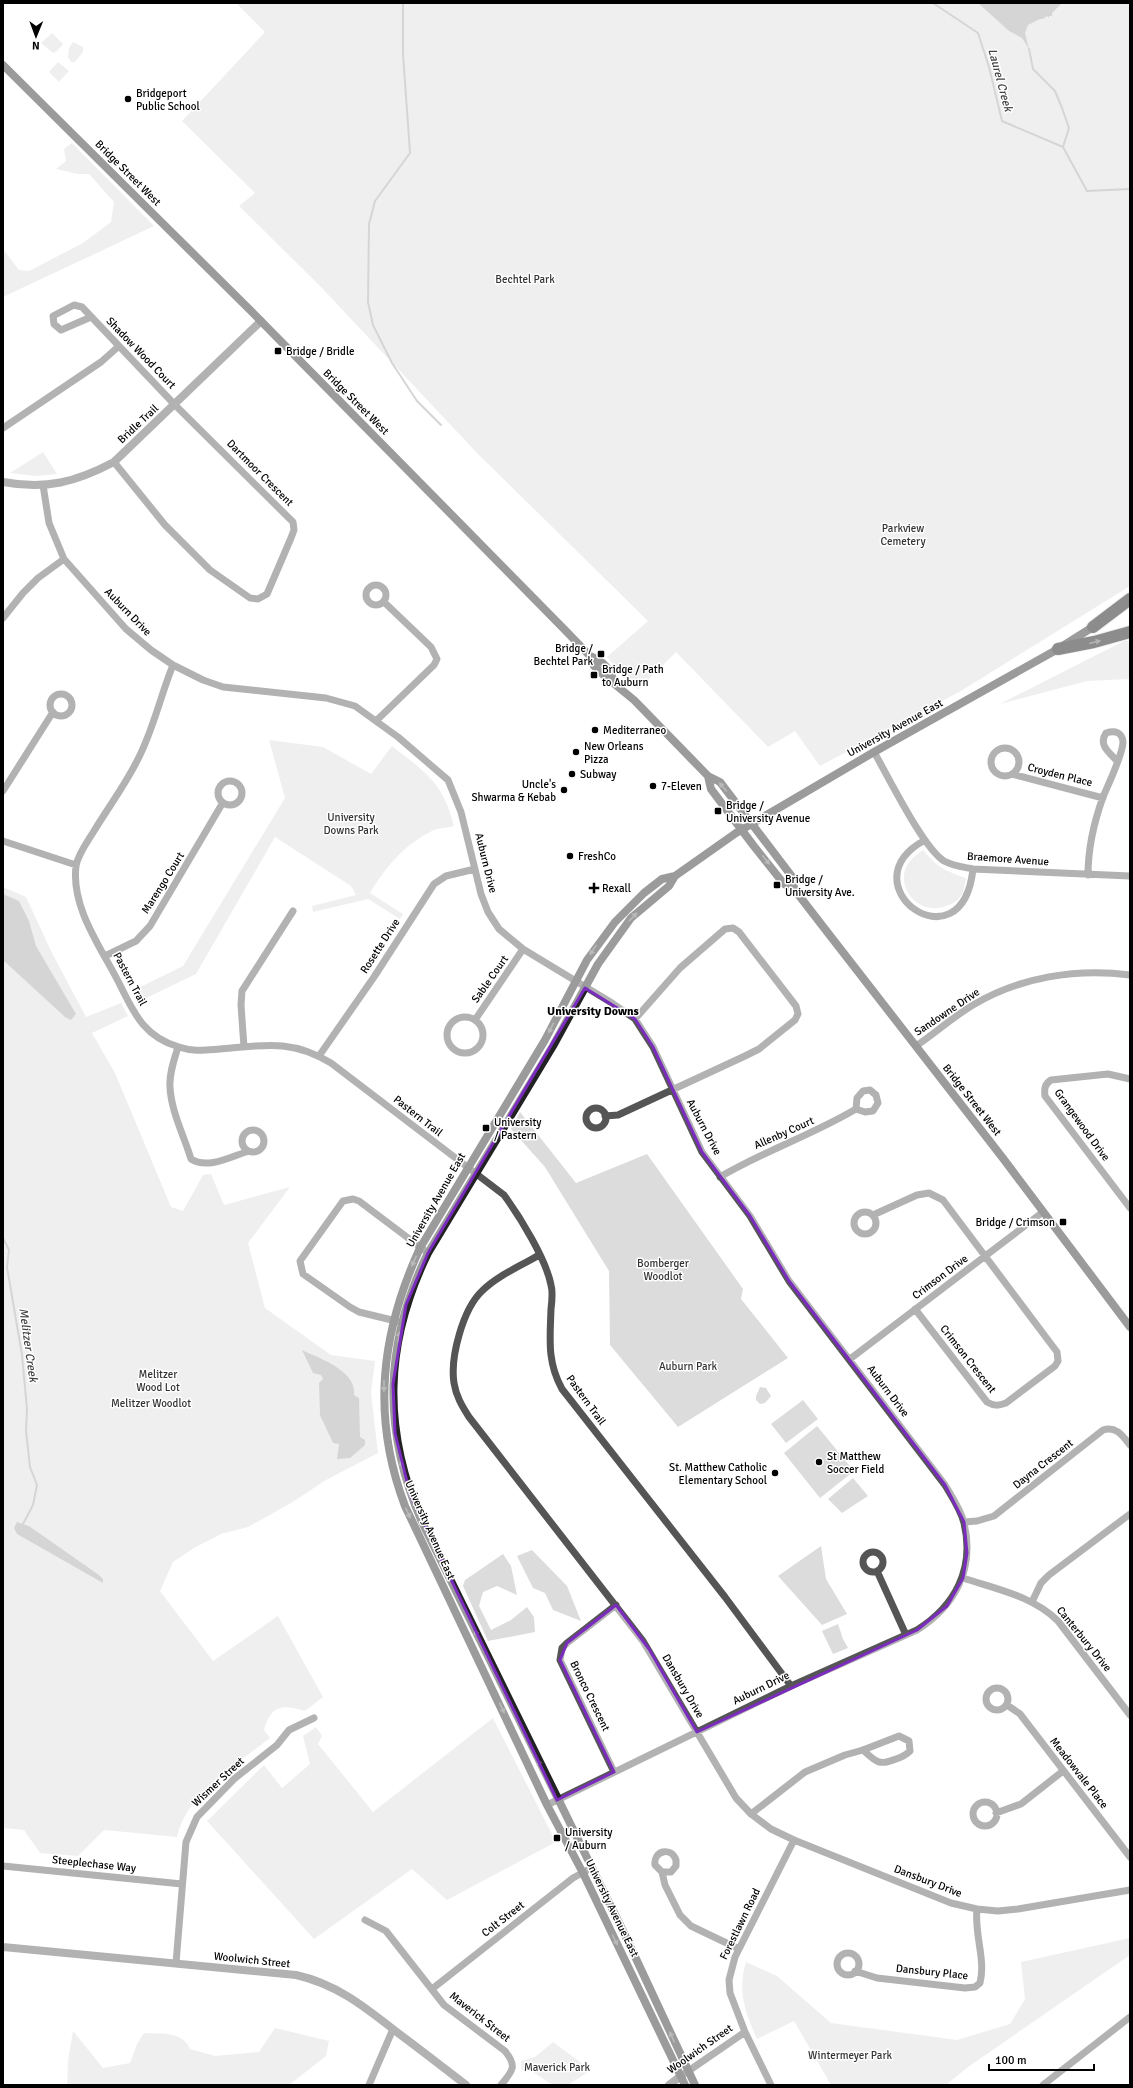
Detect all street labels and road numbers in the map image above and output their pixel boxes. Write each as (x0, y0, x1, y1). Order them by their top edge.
street label: Bridge Street West (92, 137, 164, 209)
street label: Shadow Wood Court (104, 315, 179, 392)
street label: Bridge Street West (320, 366, 392, 438)
street label: Bridle Trail (115, 402, 161, 446)
street label: Dartmoor Crescent (224, 437, 296, 509)
street label: Auburn Drive (102, 585, 154, 639)
street label: University Avenue East (845, 696, 945, 760)
street label: Croyden Place (1026, 761, 1094, 789)
street label: Auburn Drive (472, 832, 500, 894)
street label: Marengo Court (139, 850, 187, 916)
street label: Braemore Avenue (967, 850, 1049, 868)
street label: Rosette Drive (357, 916, 403, 976)
street label: Pastern Trail (110, 950, 150, 1008)
street label: Sable Court (469, 953, 511, 1005)
street label: Sandowne Drive (912, 985, 982, 1039)
street label: Bridge Street West (940, 1062, 1004, 1139)
street label: Grangewood Drive (1051, 1086, 1113, 1164)
street label: Pastern Trail (391, 1093, 445, 1139)
street label: Auburn Drive (684, 1097, 724, 1157)
street label: Allenby Court (752, 1114, 816, 1152)
street label: University Avenue East (404, 1150, 468, 1250)
street label: Crimson Drive (910, 1252, 970, 1302)
street label: Crimson Crescent (937, 1322, 999, 1396)
street label: Auburn Drive (864, 1363, 912, 1419)
street label: Pastern Trail (563, 1372, 609, 1428)
street label: Dayna Crescent (1010, 1436, 1076, 1492)
street label: University Avenue East (402, 1478, 458, 1582)
street label: Canterbury Drive (1054, 1604, 1114, 1674)
street label: Dansbury Drive (659, 1652, 707, 1720)
street label: Bronco Crescent (567, 1659, 613, 1733)
street label: Auburn Drive (730, 1669, 792, 1707)
street label: Meadowvale Place (1047, 1735, 1111, 1811)
street label: Wismer Street (189, 1754, 247, 1809)
street label: Steeplechase Way (51, 1853, 137, 1875)
street label: University Avenue East (583, 1857, 641, 1959)
street label: Dansbury Drive (892, 1862, 964, 1900)
street label: Forestlawn Road (717, 1886, 763, 1962)
street label: Colt Street (479, 1898, 527, 1940)
street label: Woolwich Street (213, 1950, 291, 1970)
street label: Dansbury Place (895, 1962, 969, 1982)
street label: Maverick Street (447, 1989, 513, 2045)
street label: Woolwich Street (665, 2022, 735, 2076)

